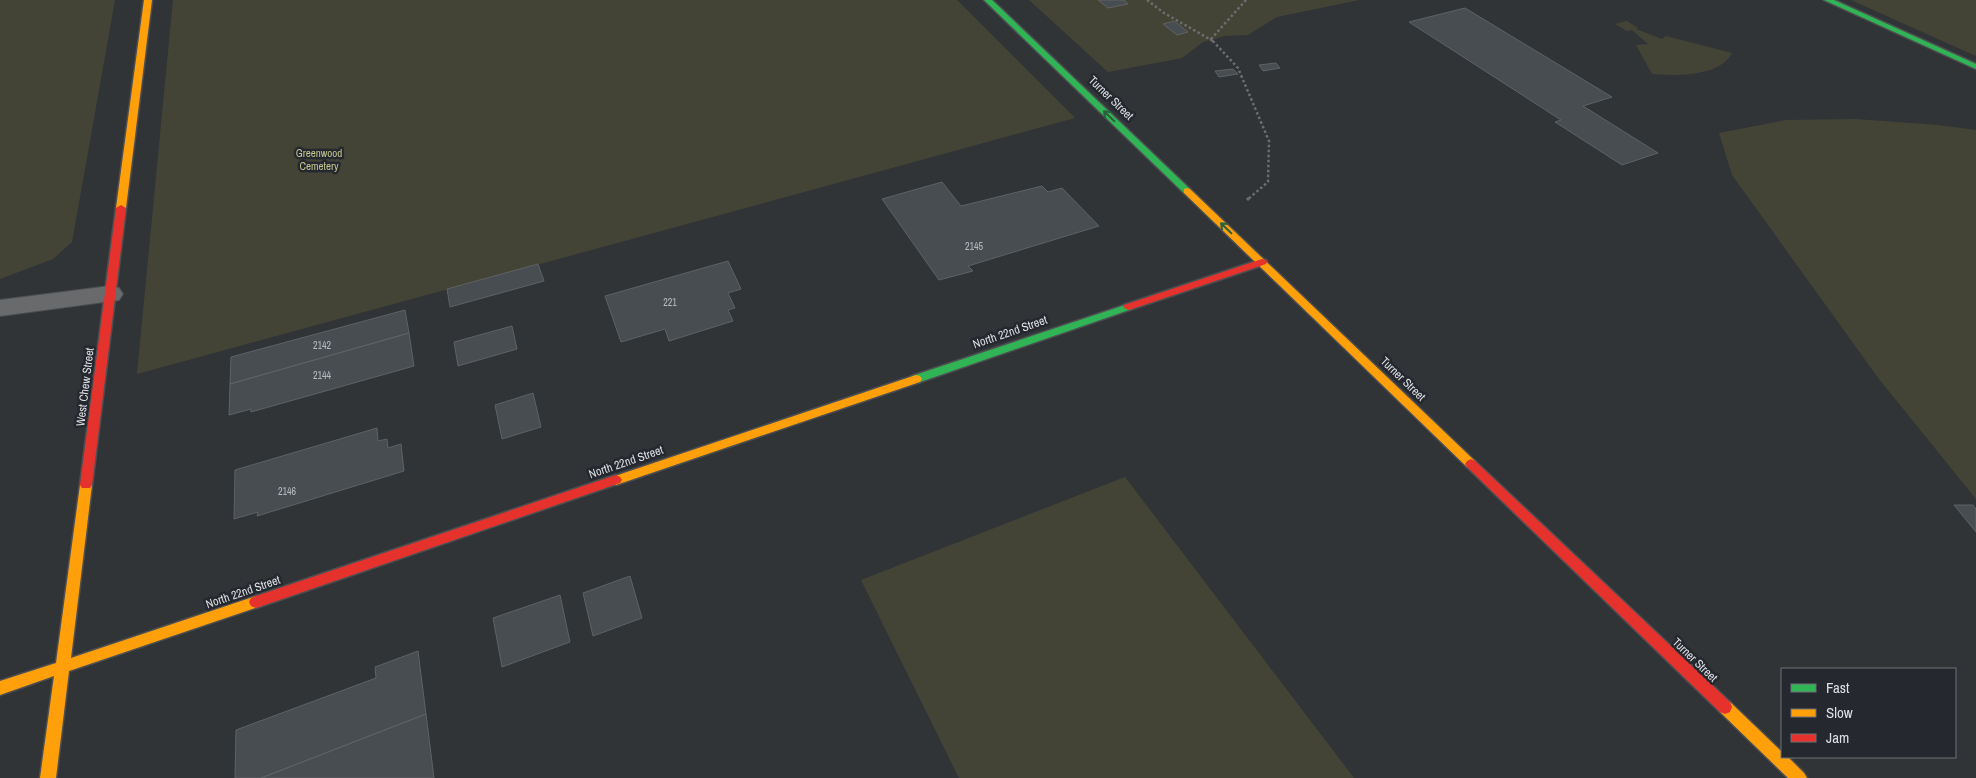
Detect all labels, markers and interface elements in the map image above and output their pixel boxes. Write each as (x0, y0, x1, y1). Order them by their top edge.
street label: Turner Street (1085, 72, 1137, 124)
one-way arrow (1103, 110, 1115, 122)
park label: Greenwood Cemetery (296, 146, 342, 173)
one-way arrow (1220, 222, 1233, 234)
house number: 2145 (965, 240, 984, 253)
house number: 221 (663, 296, 677, 309)
street label: North 22nd Street (971, 312, 1050, 352)
house number: 2142 (313, 339, 332, 352)
street label: West Chew Street (72, 346, 98, 427)
street label: Turner Street (1377, 353, 1429, 405)
house number: 2144 (313, 369, 332, 382)
street label: North 22nd Street (587, 442, 666, 482)
house number: 2146 (278, 485, 297, 498)
street label: North 22nd Street (204, 572, 283, 612)
street label: Turner Street (1669, 634, 1721, 686)
legend (1781, 668, 1956, 758)
text: Fast (1826, 677, 1850, 698)
text: Slow (1826, 702, 1853, 723)
text: Jam (1826, 727, 1849, 748)

